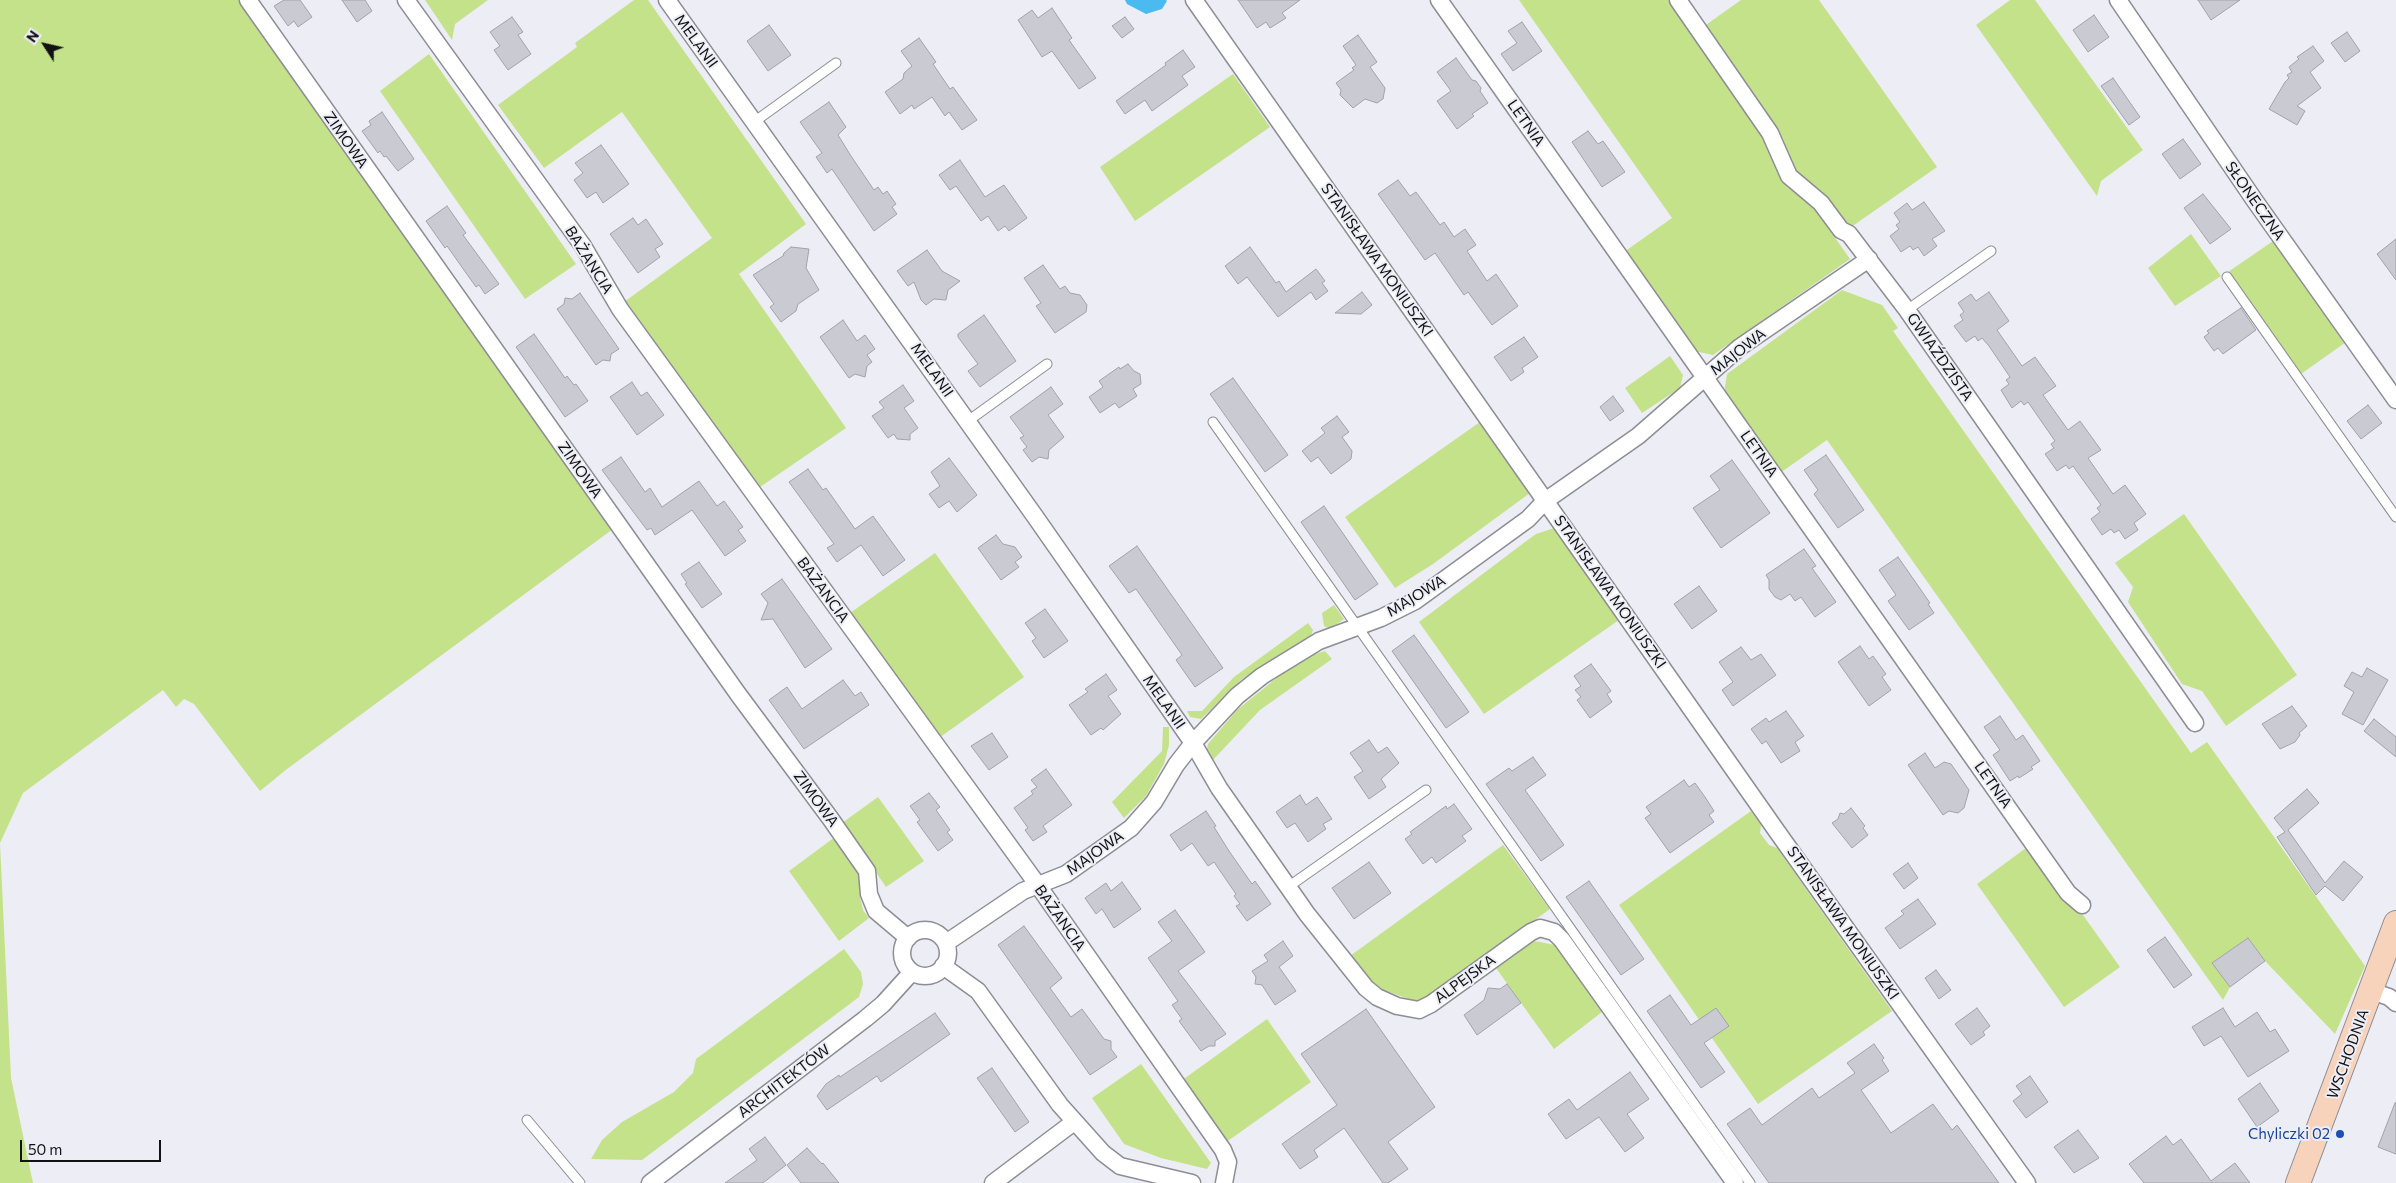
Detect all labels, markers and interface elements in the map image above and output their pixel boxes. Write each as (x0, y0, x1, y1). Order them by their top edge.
street label: MELANII (671, 11, 721, 71)
north arrow (20, 20, 70, 70)
text: N (22, 27, 42, 45)
street label: LETNIA (1503, 96, 1549, 150)
street label: ZIMOWA (320, 108, 372, 172)
street label: SŁONECZNA (2221, 158, 2289, 244)
street label: STANISŁAWA MONIUSZKI (1317, 180, 1437, 340)
street label: BAŻANCIA (561, 223, 617, 297)
street label: GWIAŹDZISTA (1903, 310, 1977, 404)
street label: MAJOWA (1707, 325, 1769, 379)
street label: MELANII (907, 339, 957, 401)
street label: LETNIA (1736, 427, 1782, 481)
street label: ZIMOWA (554, 438, 606, 502)
street label: STANISŁAWA MONIUSZKI (1550, 512, 1670, 672)
street label: BAŻANCIA (793, 554, 853, 626)
street label: MAJOWA (1383, 571, 1449, 621)
street label: MELANII (1139, 671, 1189, 733)
street label: LETNIA (1970, 758, 2016, 812)
street label: ZIMOWA (790, 767, 842, 831)
street label: MAJOWA (1063, 827, 1127, 879)
street label: STANISŁAWA MONIUSZKI (1783, 843, 1903, 1003)
street label: BAŻANCIA (1031, 881, 1089, 955)
street label: ALPEJSKA (1431, 951, 1499, 1007)
street label: WSCHODNIA (2323, 1007, 2373, 1101)
street label: ARCHITEKTÓW (734, 1040, 834, 1122)
place label: Chyliczki 02 (2248, 1125, 2330, 1143)
marker: Chyliczki 02 (2334, 1128, 2346, 1140)
scale bar (22, 1130, 164, 1162)
text: 50 m (28, 1140, 62, 1158)

